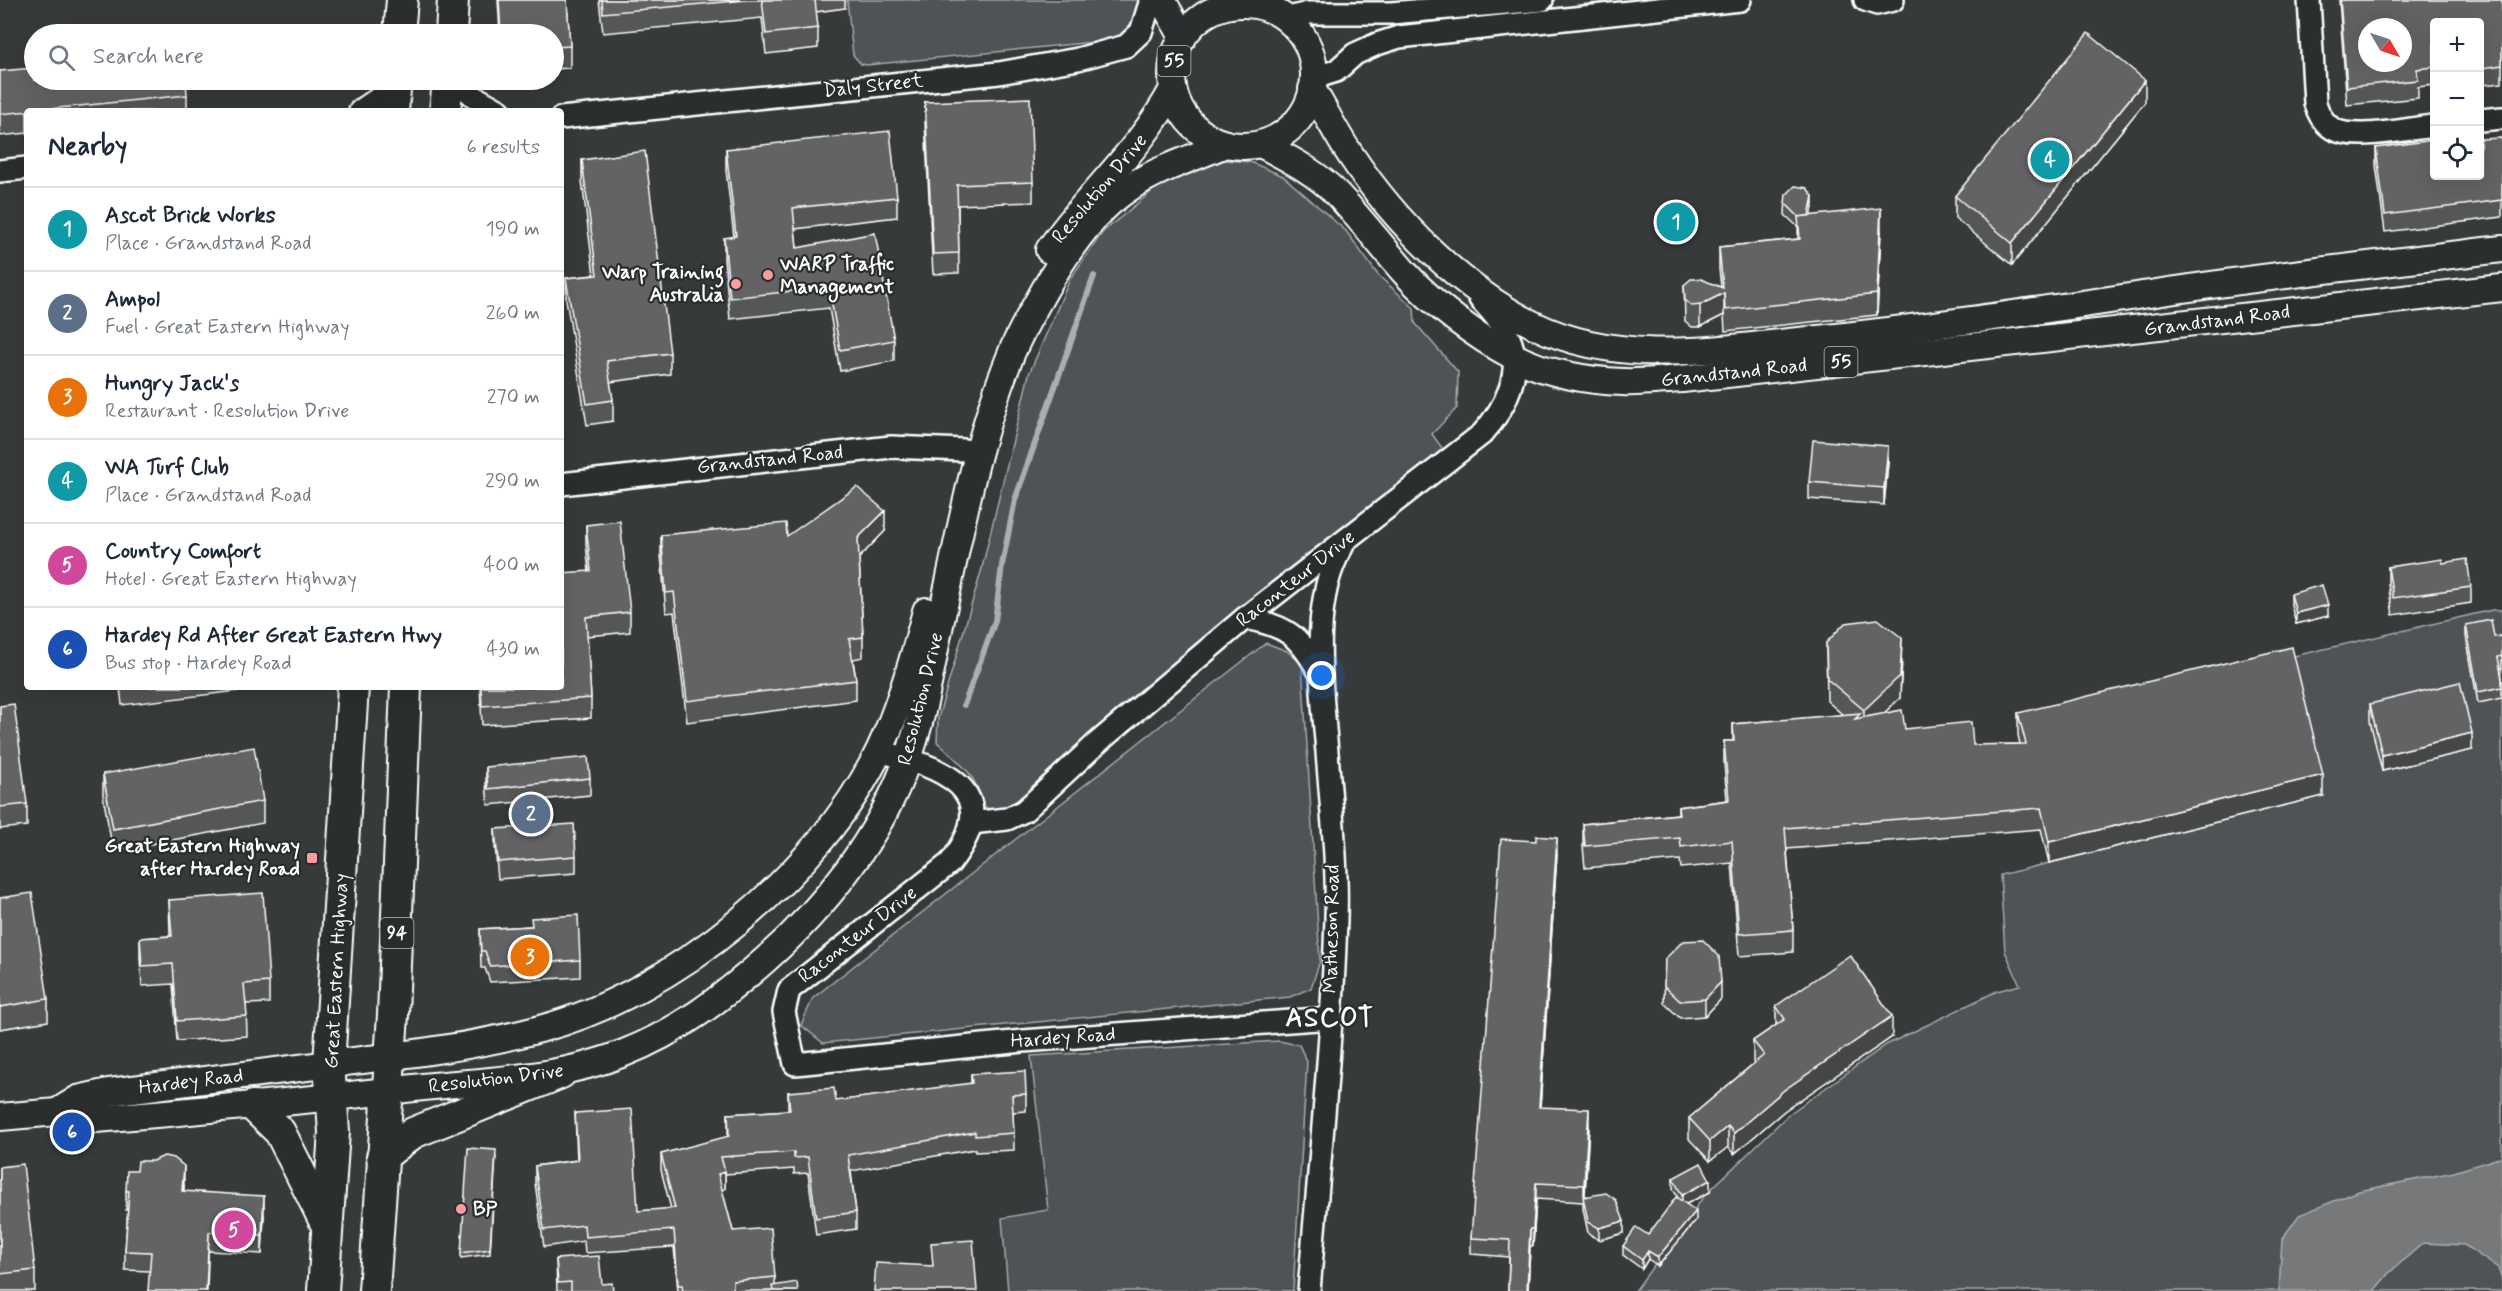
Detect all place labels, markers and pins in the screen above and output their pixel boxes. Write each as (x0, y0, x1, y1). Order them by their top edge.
pin: 4 (2030, 138, 2070, 182)
pin: 1 (1656, 200, 1696, 244)
place label: WARP Traffic Management (779, 251, 895, 303)
place label: Warp Training Australia (601, 259, 724, 309)
marker: WARP Traffic Management (761, 268, 775, 282)
marker: Warp Training Australia (729, 277, 743, 291)
pin: 2 (512, 792, 550, 836)
place label: Great Eastern Highway after Hardey Road (104, 833, 300, 883)
marker: Great Eastern Highway after Hardey Road (305, 851, 319, 865)
pin: 3 (510, 934, 550, 980)
pin: 6 (52, 1110, 92, 1154)
place label: BP (473, 1196, 498, 1223)
marker: BP (454, 1202, 468, 1216)
pin: 5 (214, 1208, 254, 1252)

